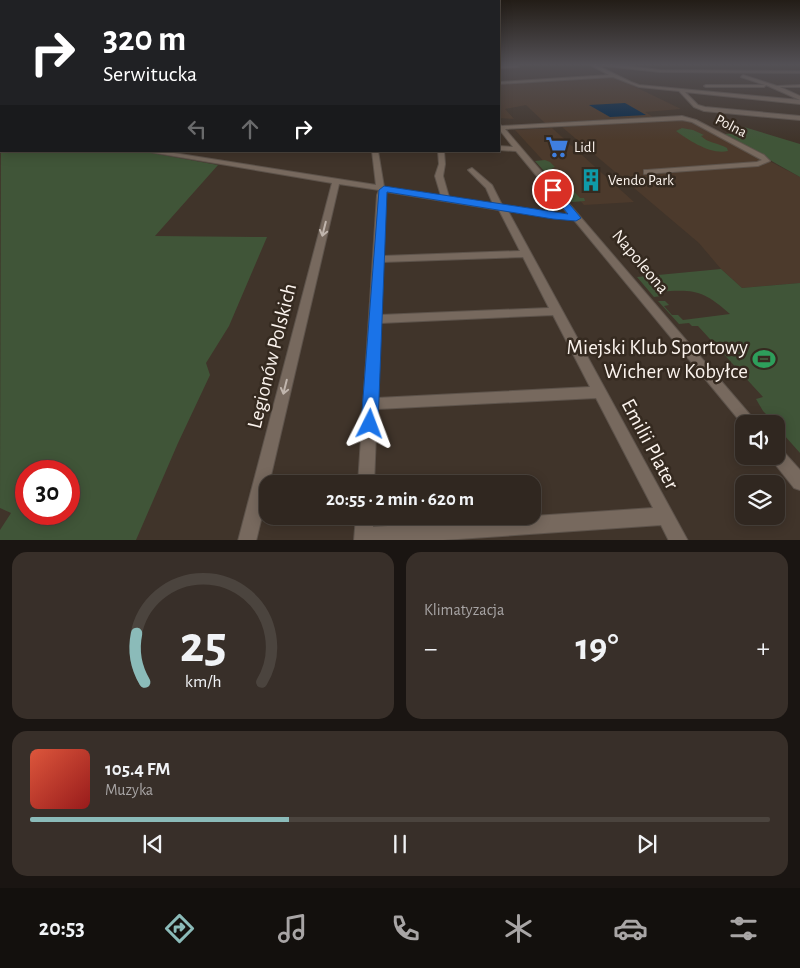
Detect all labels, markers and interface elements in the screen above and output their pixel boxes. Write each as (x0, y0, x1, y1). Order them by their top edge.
icon: right (20, 20, 85, 85)
text: 320 m (103, 22, 186, 57)
text: Serwitucka (103, 63, 197, 85)
street label: Polna (713, 112, 749, 140)
icon: left (183, 115, 211, 143)
icon: ahead (236, 115, 264, 143)
icon: right (289, 115, 317, 143)
supermarket icon: Lidl (544, 134, 570, 160)
place label: Lidl (574, 140, 595, 155)
building icon: Vendo Park (578, 167, 604, 193)
pin (532, 169, 574, 211)
place label: Vendo Park (608, 173, 674, 188)
icon: arrive (539, 176, 567, 204)
one-way arrow (319, 220, 329, 236)
street label: Napoleona (608, 227, 672, 297)
street label: Legionów Polskich (244, 281, 300, 431)
place label: Miejski Klub Sportowy Wicher w Kobyłce (567, 337, 748, 382)
sports icon: Miejski Klub Sportowy Wicher w Kobyłce (751, 346, 777, 372)
one-way arrow (280, 378, 290, 394)
street label: Emilii Plater (617, 395, 683, 493)
position arrow (343, 397, 395, 449)
map controls (735, 415, 785, 525)
button: sound (735, 415, 785, 465)
speed limit sign: 30 (15, 460, 80, 525)
button: layers (735, 475, 785, 525)
text: 20:55 · 2 min · 620 m (326, 490, 474, 509)
text: Klimatyzacja (424, 602, 504, 618)
text: 25 (180, 619, 226, 671)
text: 19° (575, 629, 619, 667)
text: − (424, 635, 437, 663)
text: + (757, 635, 770, 663)
text: km/h (185, 673, 221, 691)
text: 105.4 FM (105, 760, 170, 779)
text: Muzyka (105, 782, 153, 798)
icon: previous (139, 830, 167, 858)
icon: pause (386, 830, 414, 858)
icon: next (633, 830, 661, 858)
icon: directions (162, 911, 197, 946)
icon: music (275, 911, 310, 946)
icon: phone (388, 911, 423, 946)
icon: climate (501, 911, 536, 946)
icon: car (613, 911, 648, 946)
icon: filters (726, 911, 761, 946)
text: 20:53 (39, 917, 85, 939)

